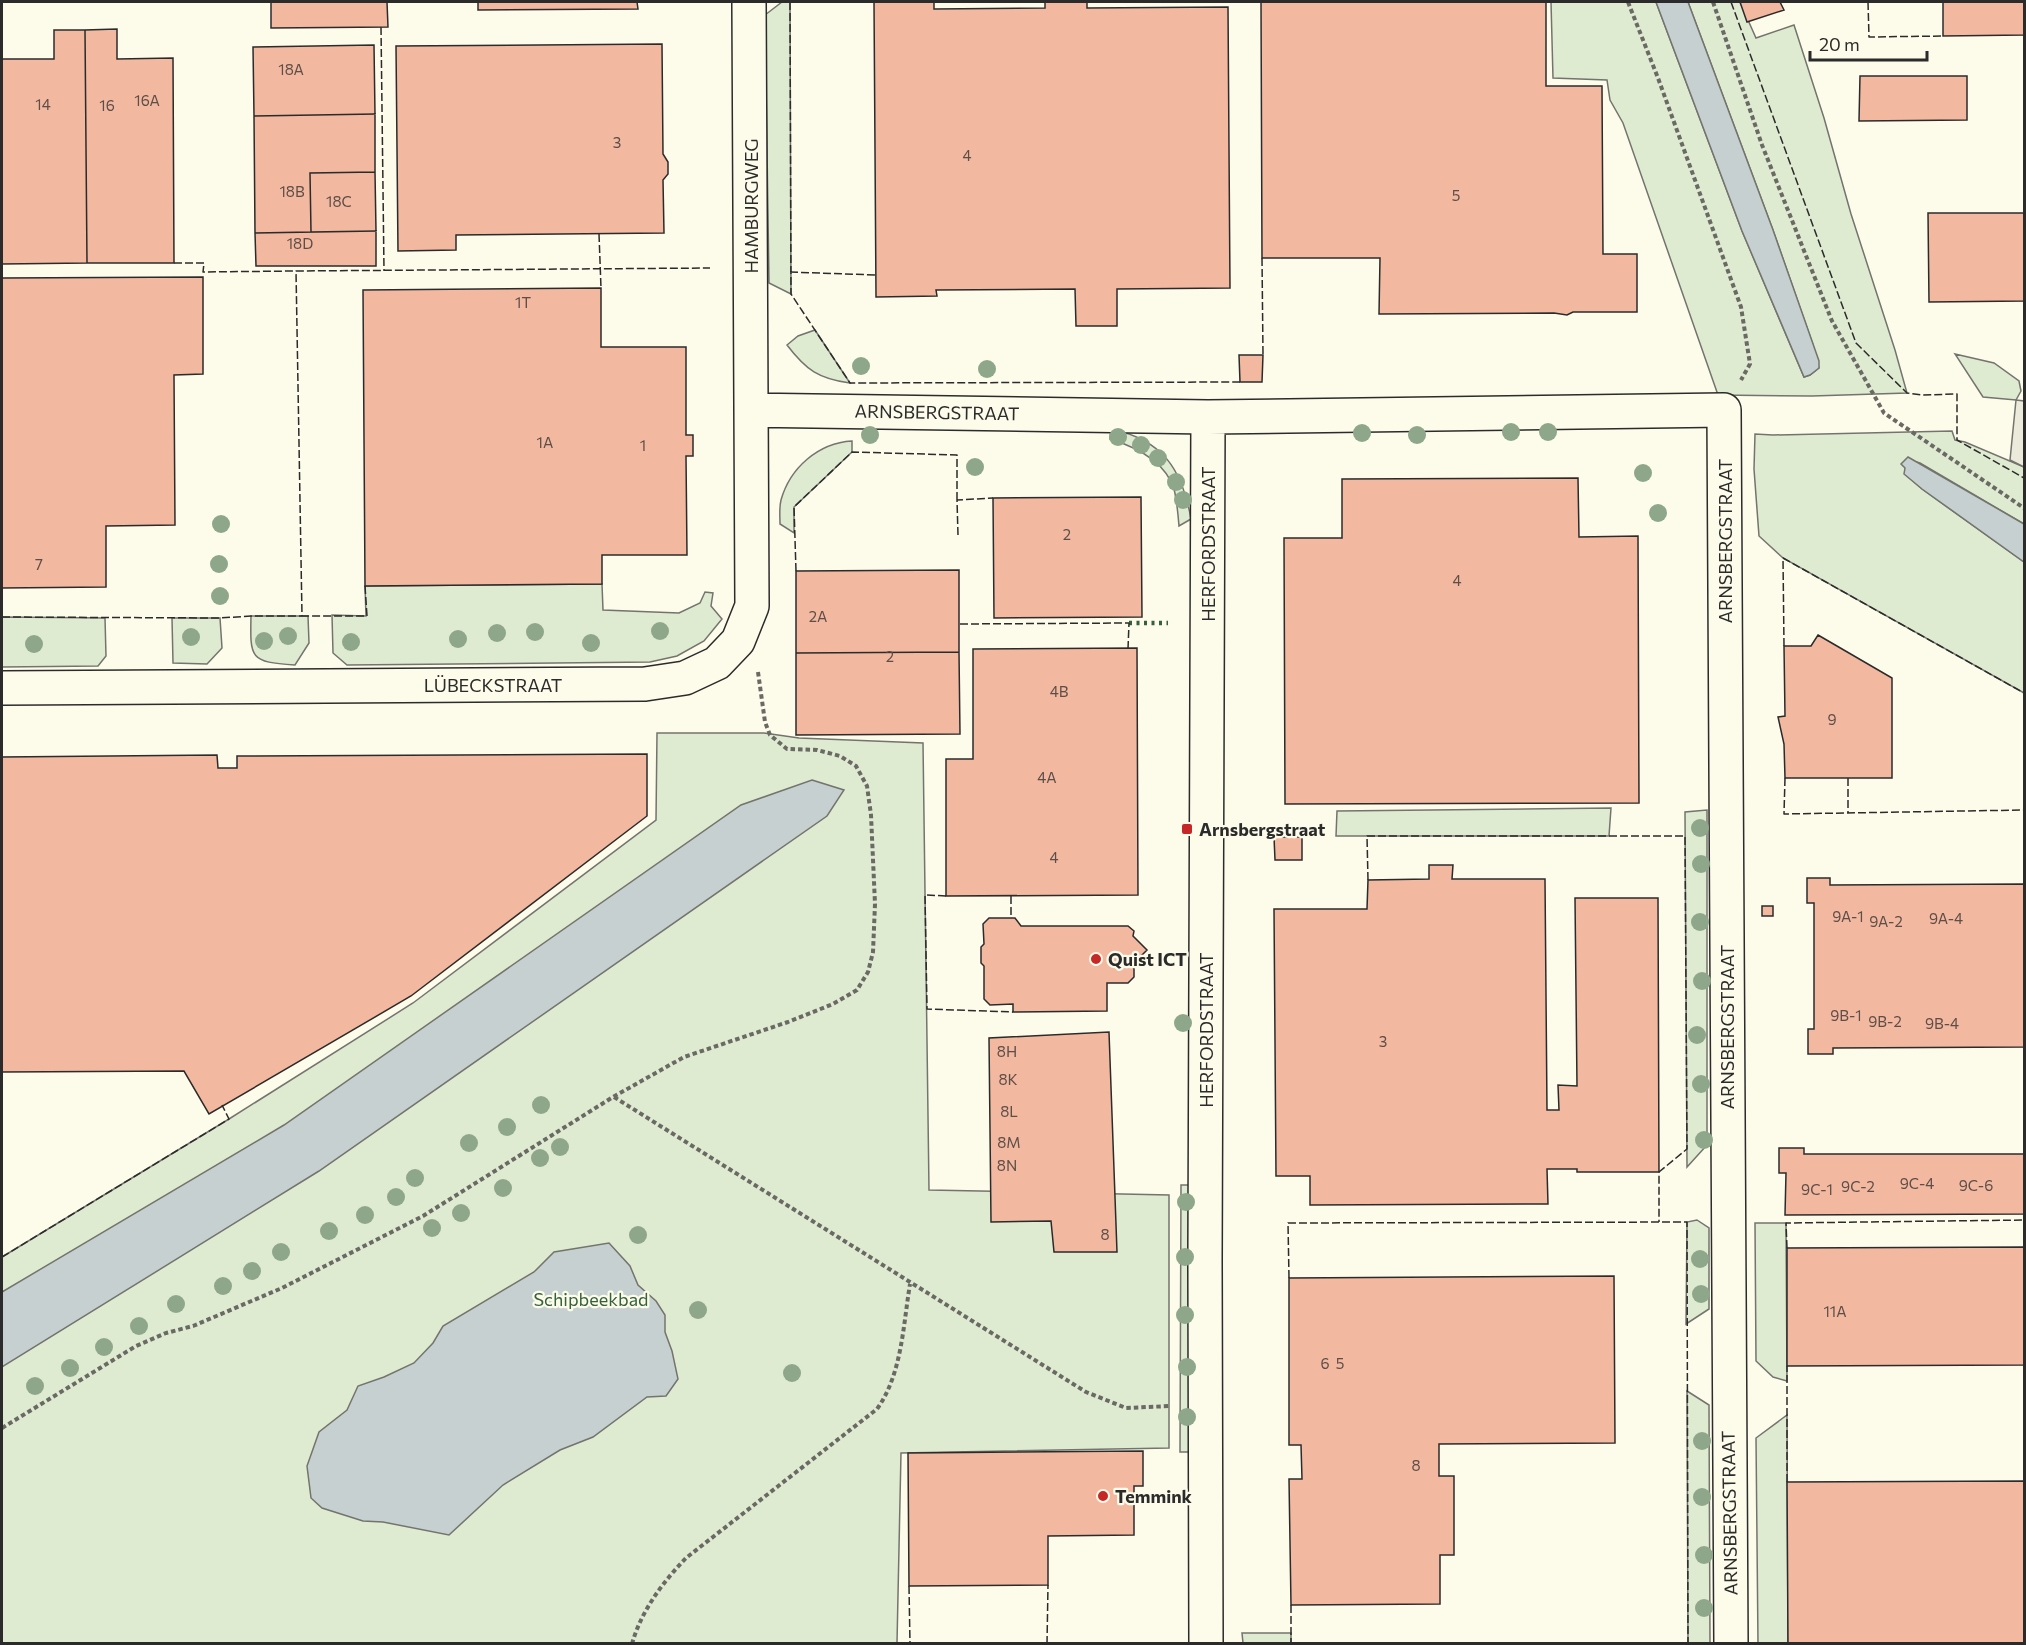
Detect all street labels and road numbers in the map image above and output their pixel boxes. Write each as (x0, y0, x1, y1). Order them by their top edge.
street label: HAMBURGWEG (740, 138, 762, 274)
street label: ARNSBERGSTRAAT (855, 400, 1019, 424)
street label: ARNSBERGSTRAAT (1714, 459, 1736, 623)
street label: HERFORDSTRAAT (1197, 466, 1219, 622)
street label: LÜBECKSTRAAT (424, 674, 562, 696)
street label: ARNSBERGSTRAAT (1716, 945, 1738, 1109)
street label: HERFORDSTRAAT (1195, 952, 1217, 1108)
street label: ARNSBERGSTRAAT (1717, 1431, 1741, 1595)

